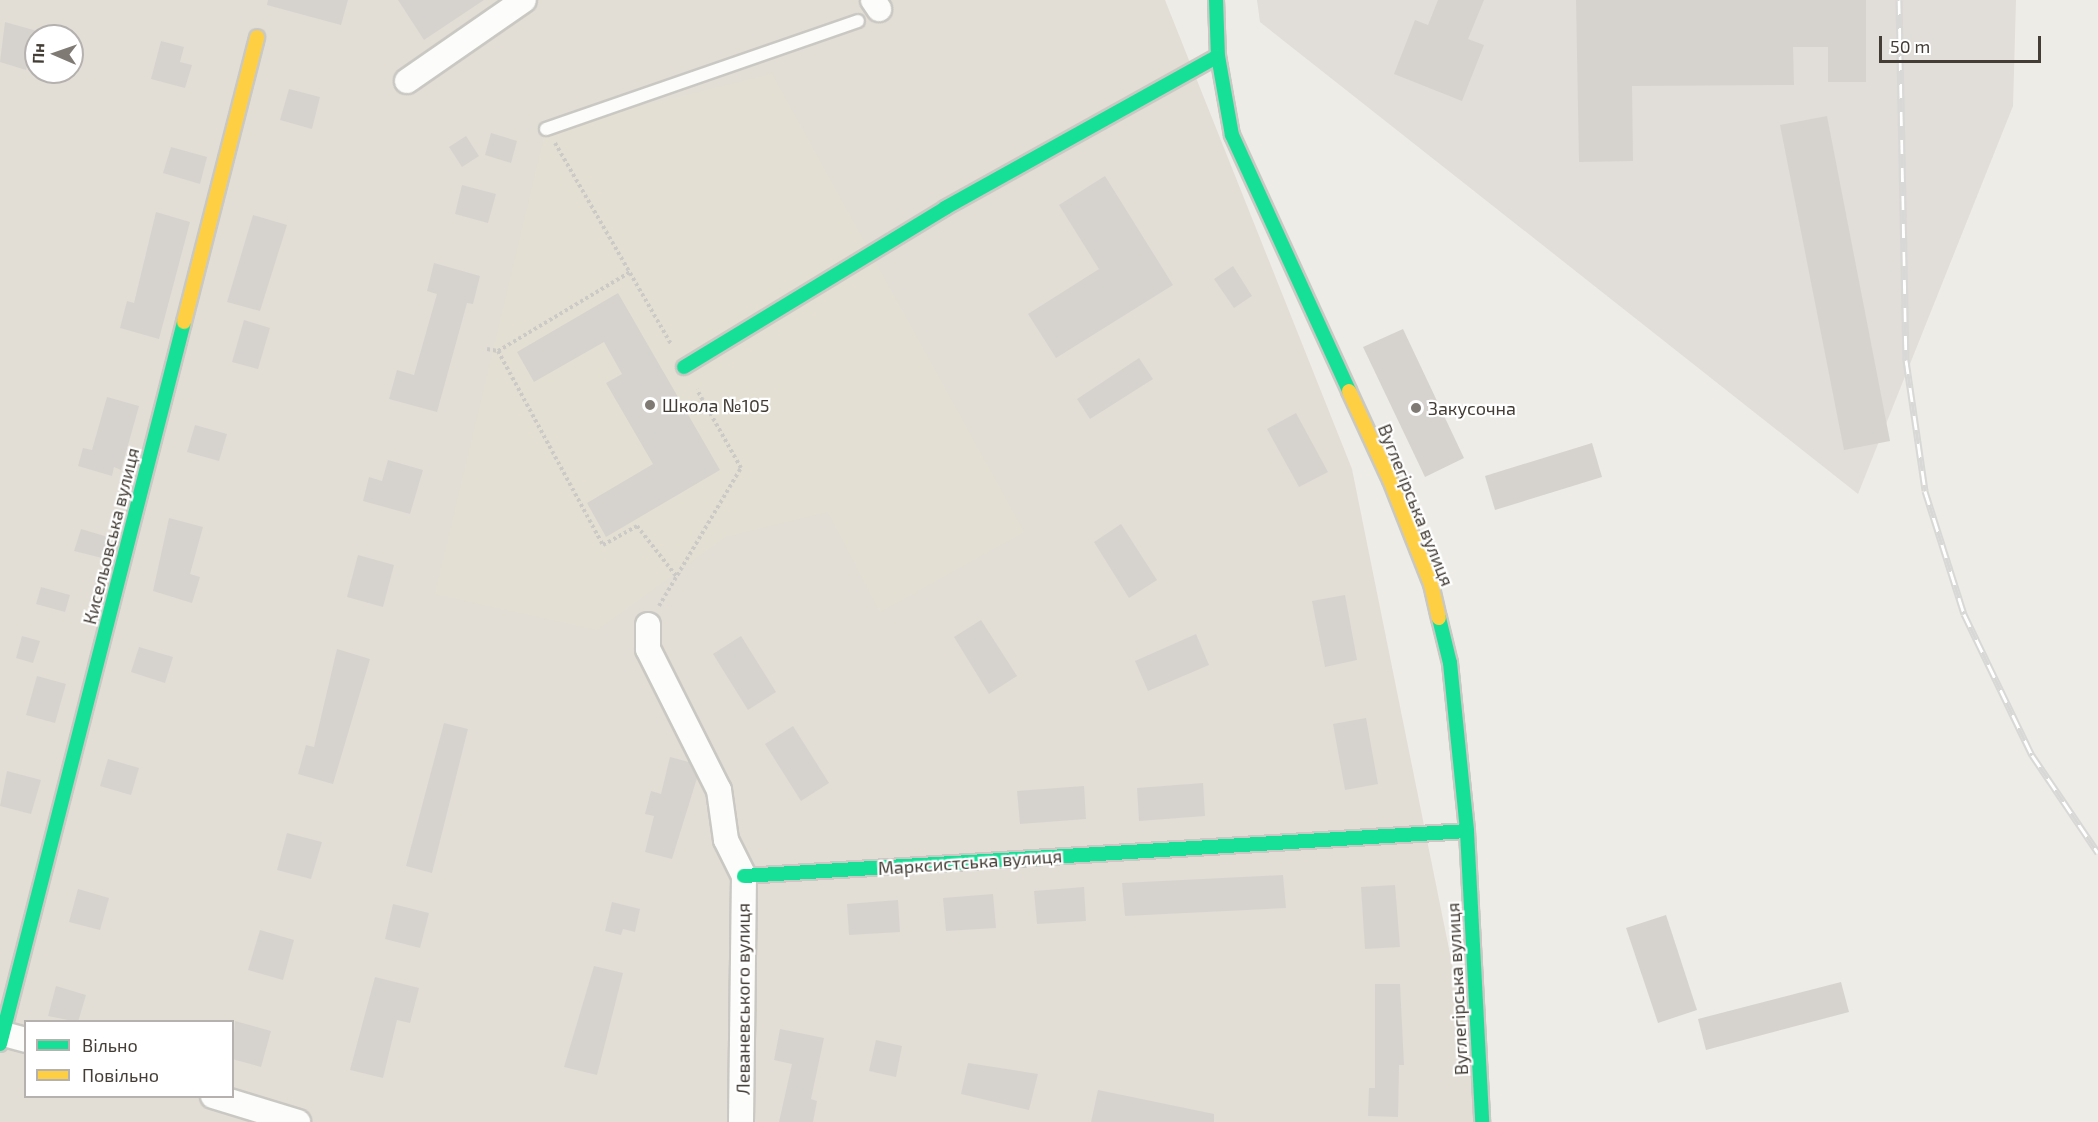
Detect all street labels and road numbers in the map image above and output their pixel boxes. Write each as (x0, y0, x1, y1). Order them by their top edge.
street label: Вуглегірська вулиця (1374, 421, 1458, 589)
street label: Кисельовська вулиця (79, 446, 143, 626)
street label: Марксистська вулиця (877, 845, 1063, 879)
street label: Вуглегірська вулиця (1442, 902, 1472, 1076)
street label: Леваневського вулиця (732, 903, 754, 1095)

